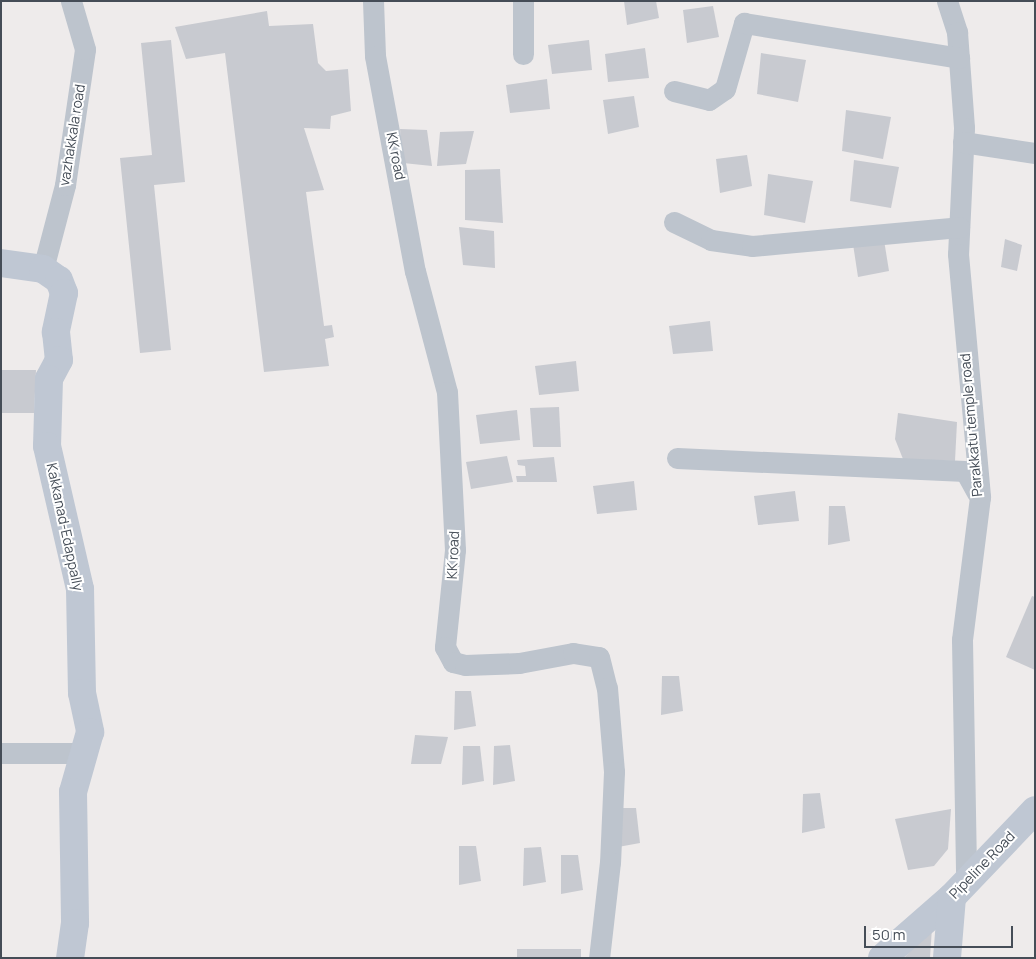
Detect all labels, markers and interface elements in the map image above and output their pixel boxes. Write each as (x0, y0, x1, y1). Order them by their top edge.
street label: vazhakkala road (56, 83, 88, 187)
street label: KK road (383, 131, 409, 181)
street label: Parakkatu temple road (956, 353, 986, 497)
street label: Kakkanad-Edappally (43, 462, 87, 592)
street label: KK road (443, 530, 463, 580)
street label: Pipeline Road (946, 828, 1018, 902)
scale bar (866, 916, 1015, 948)
text: 50 m (872, 924, 906, 945)

